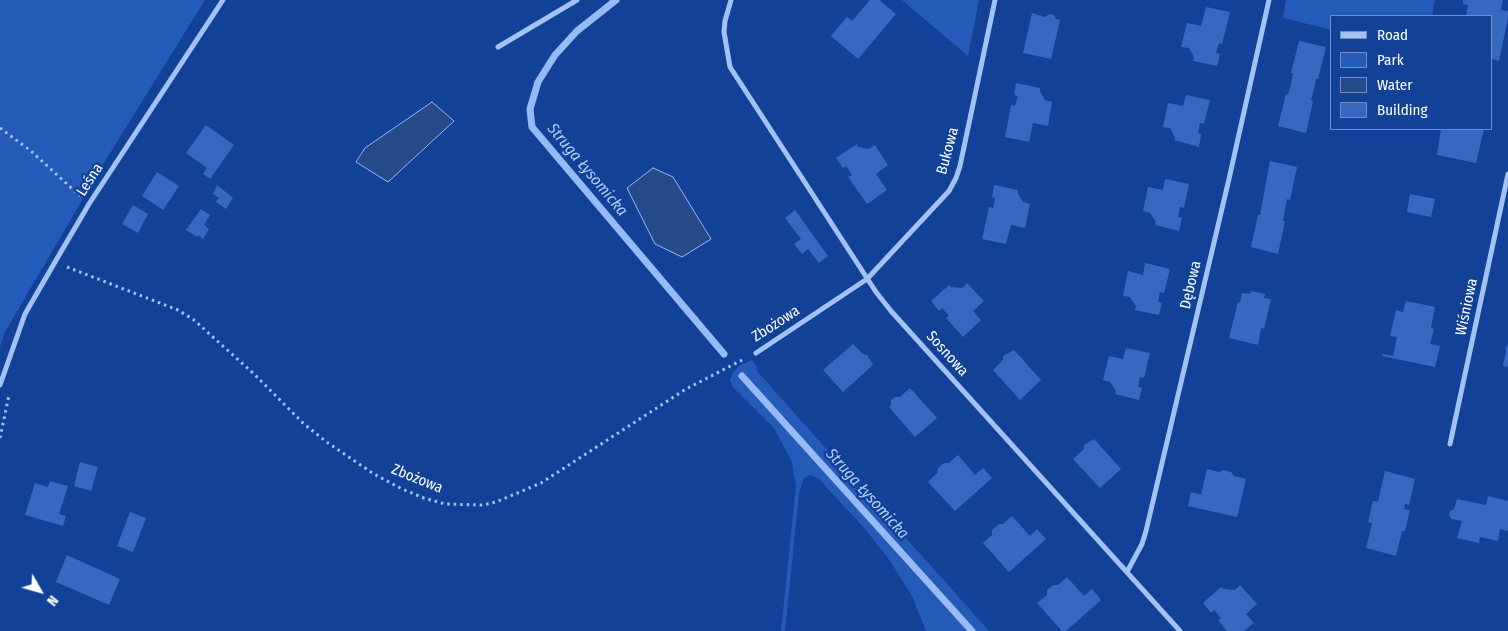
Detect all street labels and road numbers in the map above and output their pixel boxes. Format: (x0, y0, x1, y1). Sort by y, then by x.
street label: Bukowa (933, 126, 963, 176)
street label: Leśna (73, 160, 107, 200)
street label: Dębowa (1177, 259, 1205, 311)
street label: Wiśniowa (1452, 277, 1482, 337)
street label: Zbożowa (749, 302, 803, 346)
street label: Sosnowa (922, 328, 972, 380)
street label: Zbożowa (389, 461, 445, 497)

